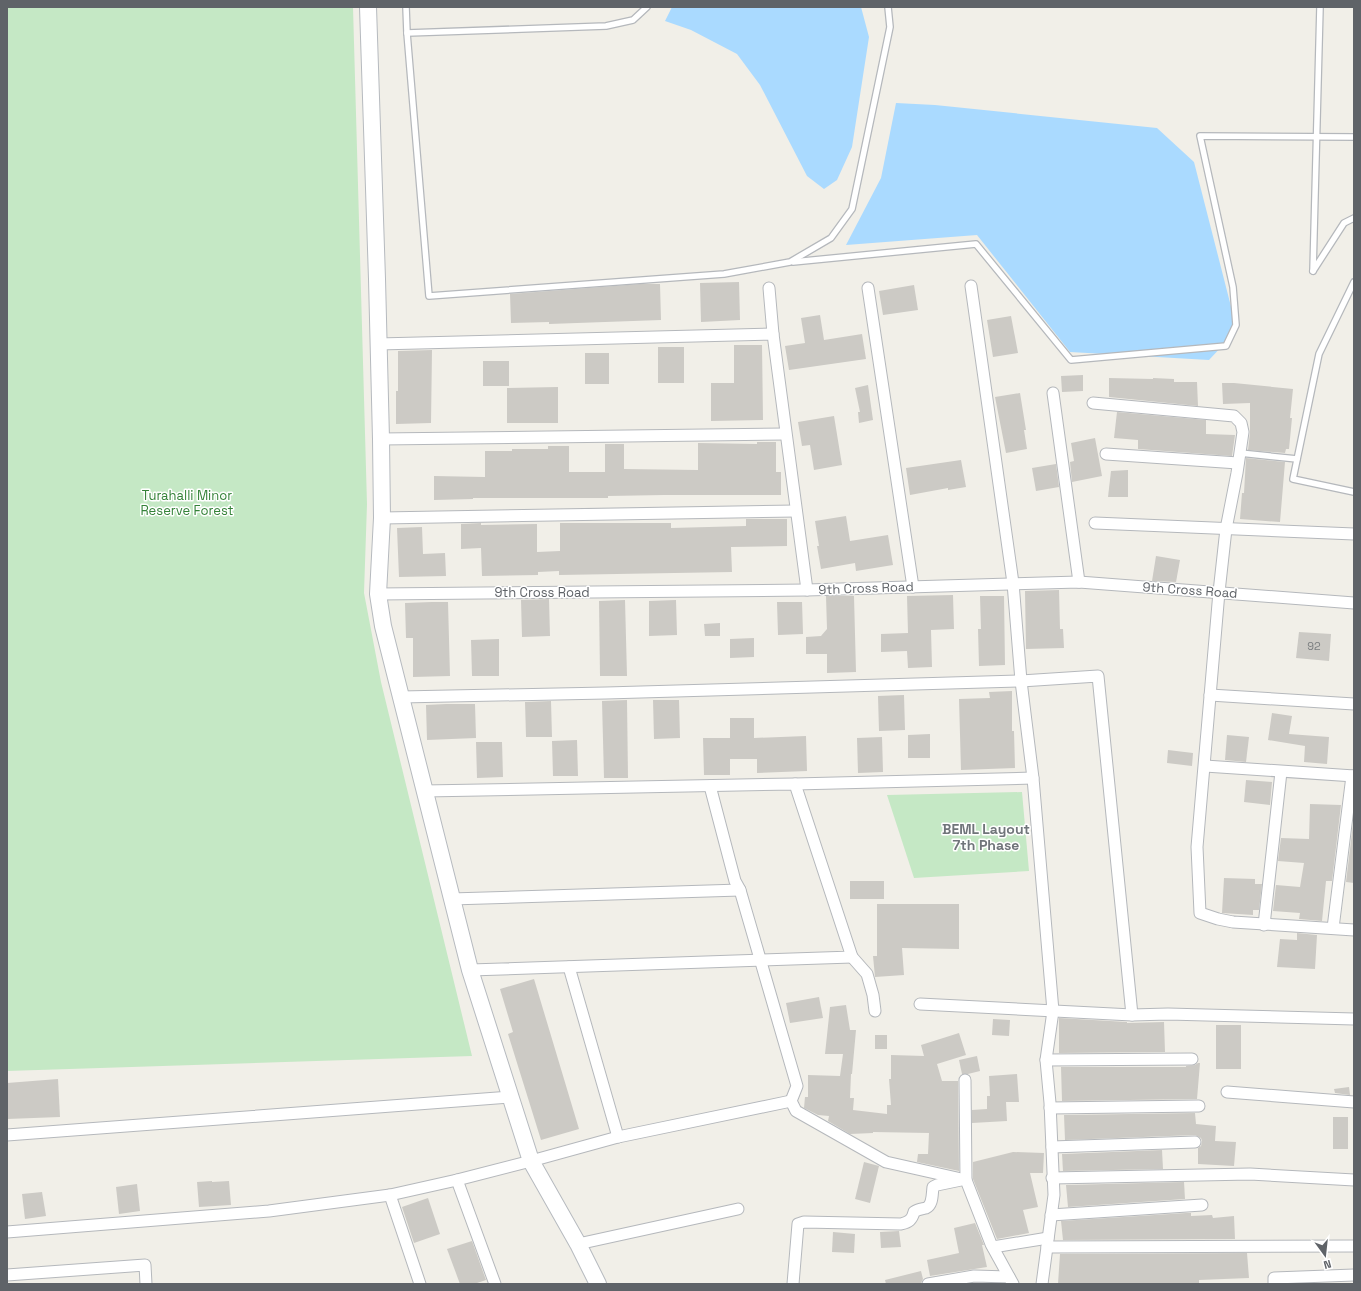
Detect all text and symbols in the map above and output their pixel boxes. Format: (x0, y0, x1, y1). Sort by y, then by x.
park label: Turahalli Minor Reserve Forest (140, 487, 234, 519)
street label: 9th Cross Road (818, 578, 914, 598)
street label: 9th Cross Road (1142, 578, 1238, 602)
street label: 9th Cross Road (494, 584, 590, 601)
house number: 92 (1307, 639, 1321, 653)
district label: BEML Layout 7th Phase (942, 820, 1030, 854)
north arrow (1305, 1235, 1345, 1275)
text: N (1322, 1257, 1333, 1272)

